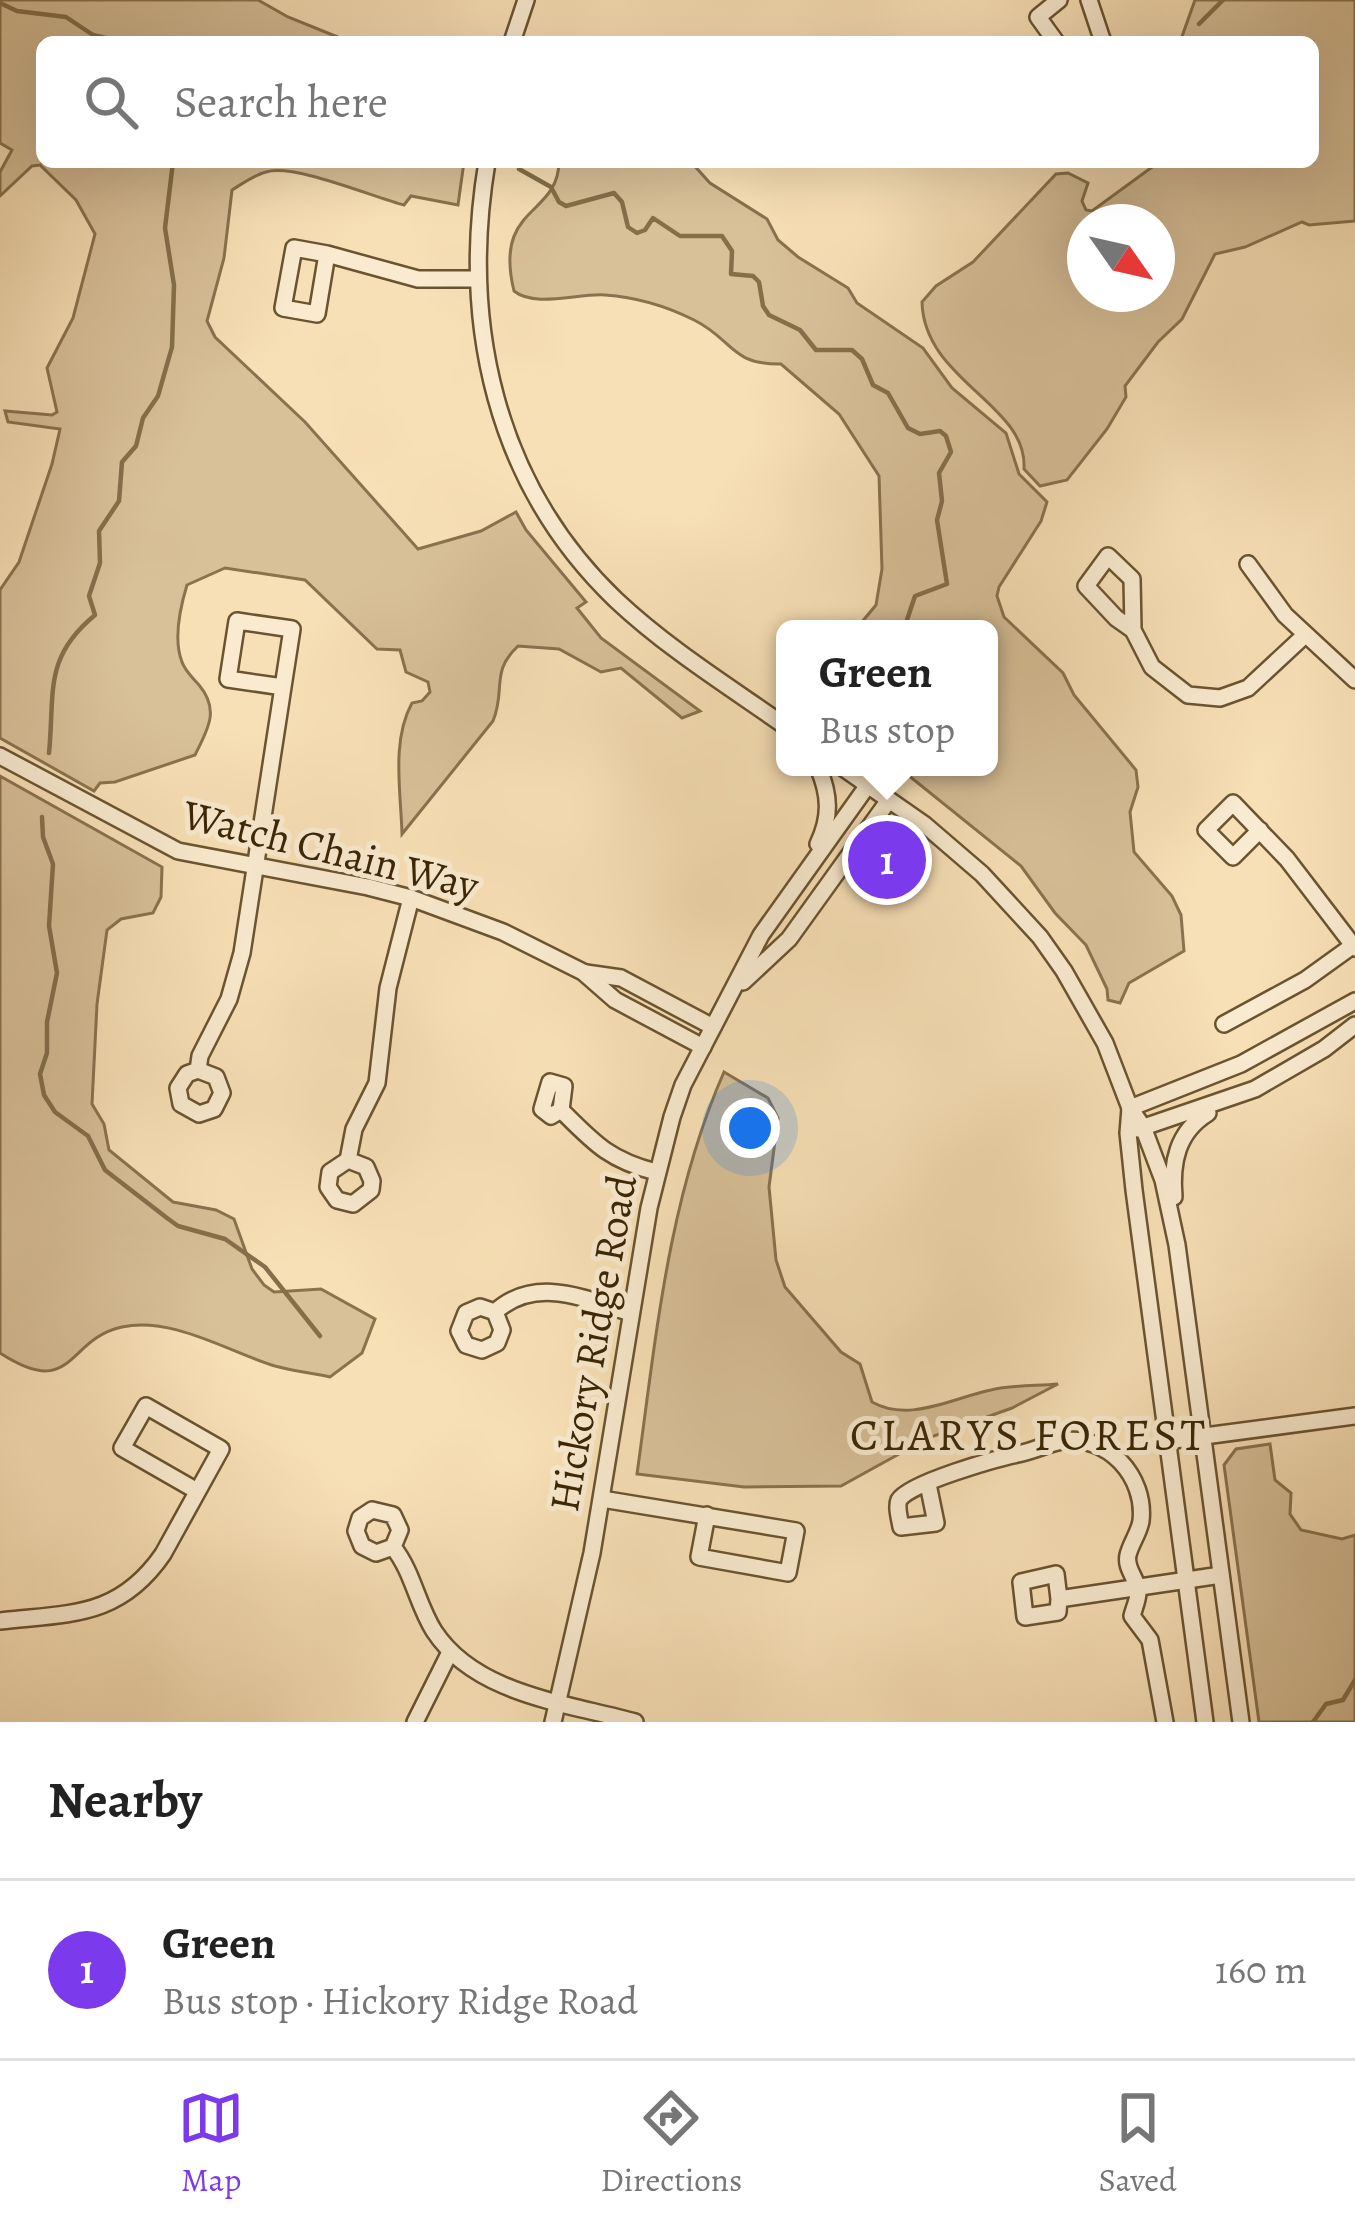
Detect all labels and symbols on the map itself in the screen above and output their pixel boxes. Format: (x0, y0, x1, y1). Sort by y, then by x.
north arrow (1067, 204, 1175, 312)
street label: Watch Chain Way (176, 785, 486, 914)
pin: 1 (848, 815, 926, 905)
your location (720, 1098, 780, 1158)
street label: Hickory Ridge Road (535, 1170, 650, 1516)
district label: CLARYS FOREST (850, 1404, 1208, 1466)

